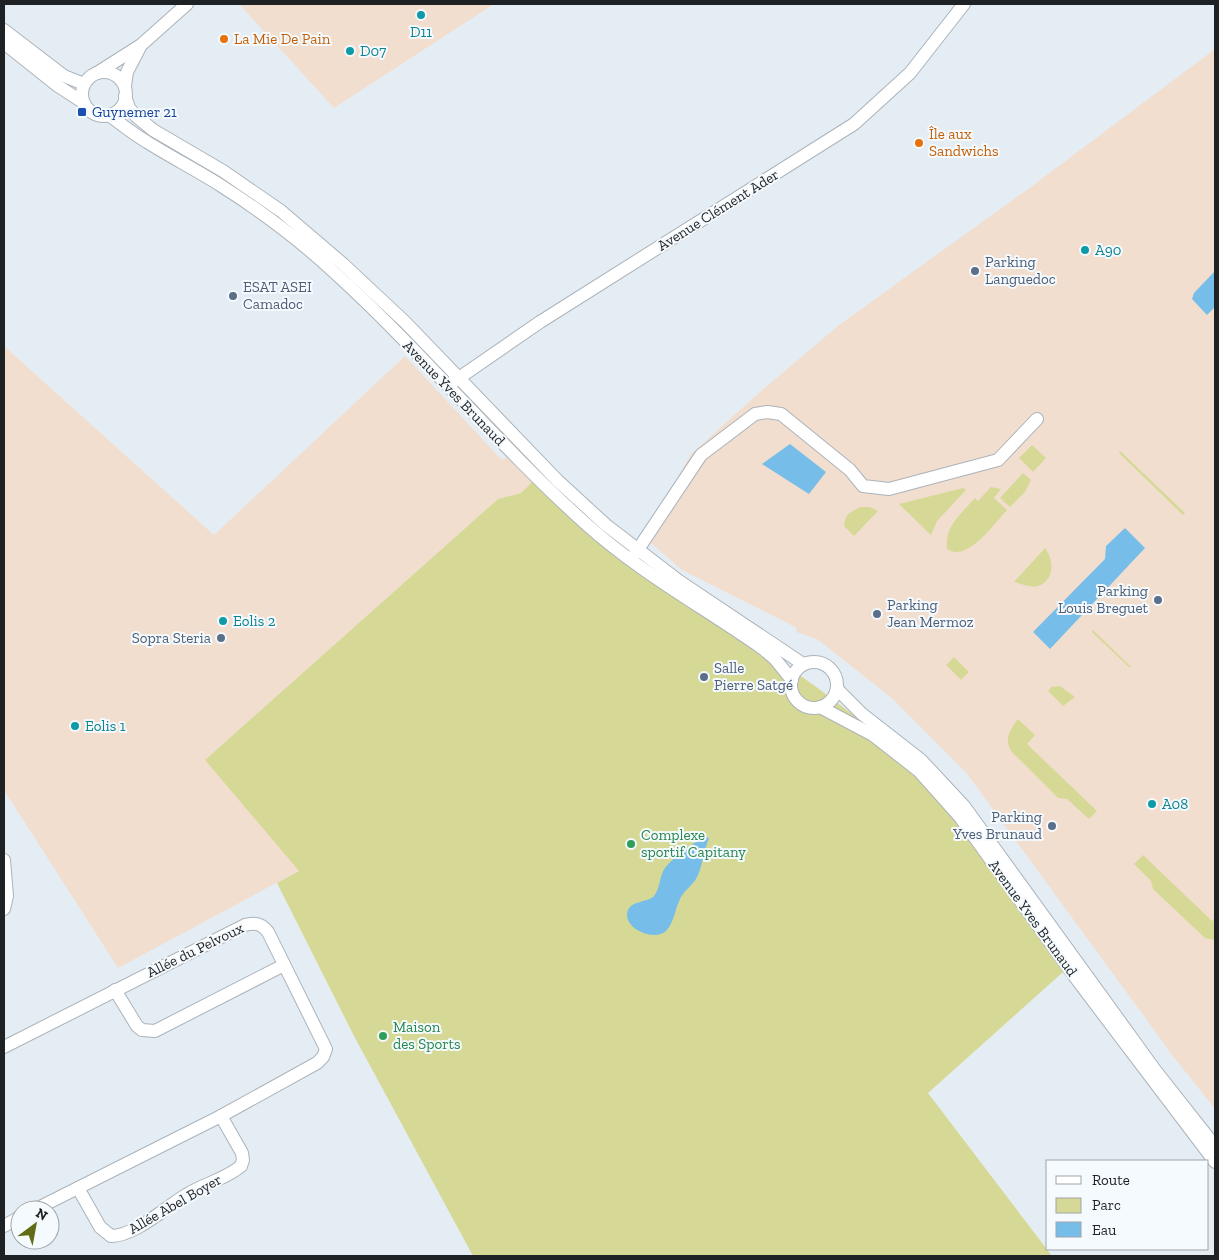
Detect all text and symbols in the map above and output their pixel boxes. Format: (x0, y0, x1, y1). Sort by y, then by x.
marker: D11 (415, 9, 427, 21)
place label: D11 (410, 23, 432, 41)
place label: La Mie De Pain (234, 30, 331, 48)
marker: La Mie De Pain (218, 33, 230, 45)
place label: D07 (360, 42, 386, 60)
marker: D07 (344, 45, 356, 57)
place label: Guynemer 21 (92, 103, 177, 121)
marker: Guynemer 21 (76, 106, 88, 118)
place label: Île aux Sandwichs (929, 125, 999, 160)
marker: Île aux Sandwichs (913, 137, 925, 149)
street label: Avenue Clément Ader (654, 165, 782, 255)
place label: A90 (1095, 241, 1121, 259)
marker: A90 (1079, 244, 1091, 256)
place label: Parking Languedoc (985, 253, 1056, 288)
marker: Parking Languedoc (969, 265, 981, 277)
place label: ESAT ASEI Camadoc (243, 278, 312, 313)
marker: ESAT ASEI Camadoc (227, 290, 239, 302)
street label: Avenue Yves Brunaud (399, 337, 509, 450)
place label: Parking Louis Breguet (1058, 582, 1148, 617)
marker: Parking Louis Breguet (1152, 594, 1164, 606)
place label: Parking Jean Mermoz (887, 596, 974, 631)
marker: Parking Jean Mermoz (871, 608, 883, 620)
place label: Eolis 2 (233, 612, 276, 630)
marker: Eolis 2 (217, 615, 229, 627)
place label: Sopra Steria (132, 629, 211, 647)
marker: Sopra Steria (215, 632, 227, 644)
place label: Salle Pierre Satgé (714, 659, 793, 694)
marker: Salle Pierre Satgé (698, 671, 710, 683)
place label: Eolis 1 (85, 717, 126, 735)
marker: Eolis 1 (69, 720, 81, 732)
place label: A08 (1162, 795, 1188, 813)
marker: A08 (1146, 798, 1158, 810)
place label: Parking Yves Brunaud (952, 808, 1043, 843)
marker: Parking Yves Brunaud (1046, 820, 1058, 832)
place label: Complexe sportif Capitany (641, 826, 746, 861)
marker: Complexe sportif Capitany (625, 838, 637, 850)
street label: Avenue Yves Brunaud (985, 856, 1082, 980)
street label: Allée du Pelvoux (144, 919, 247, 981)
place label: Maison des Sports (393, 1018, 461, 1053)
marker: Maison des Sports (377, 1030, 389, 1042)
legend (1046, 1160, 1209, 1250)
street label: Allée Abel Boyer (125, 1170, 225, 1238)
text: Route (1092, 1171, 1130, 1189)
text: Parc (1092, 1196, 1121, 1214)
north arrow (10, 1200, 60, 1250)
text: N (33, 1204, 51, 1225)
text: Eau (1092, 1221, 1117, 1239)

